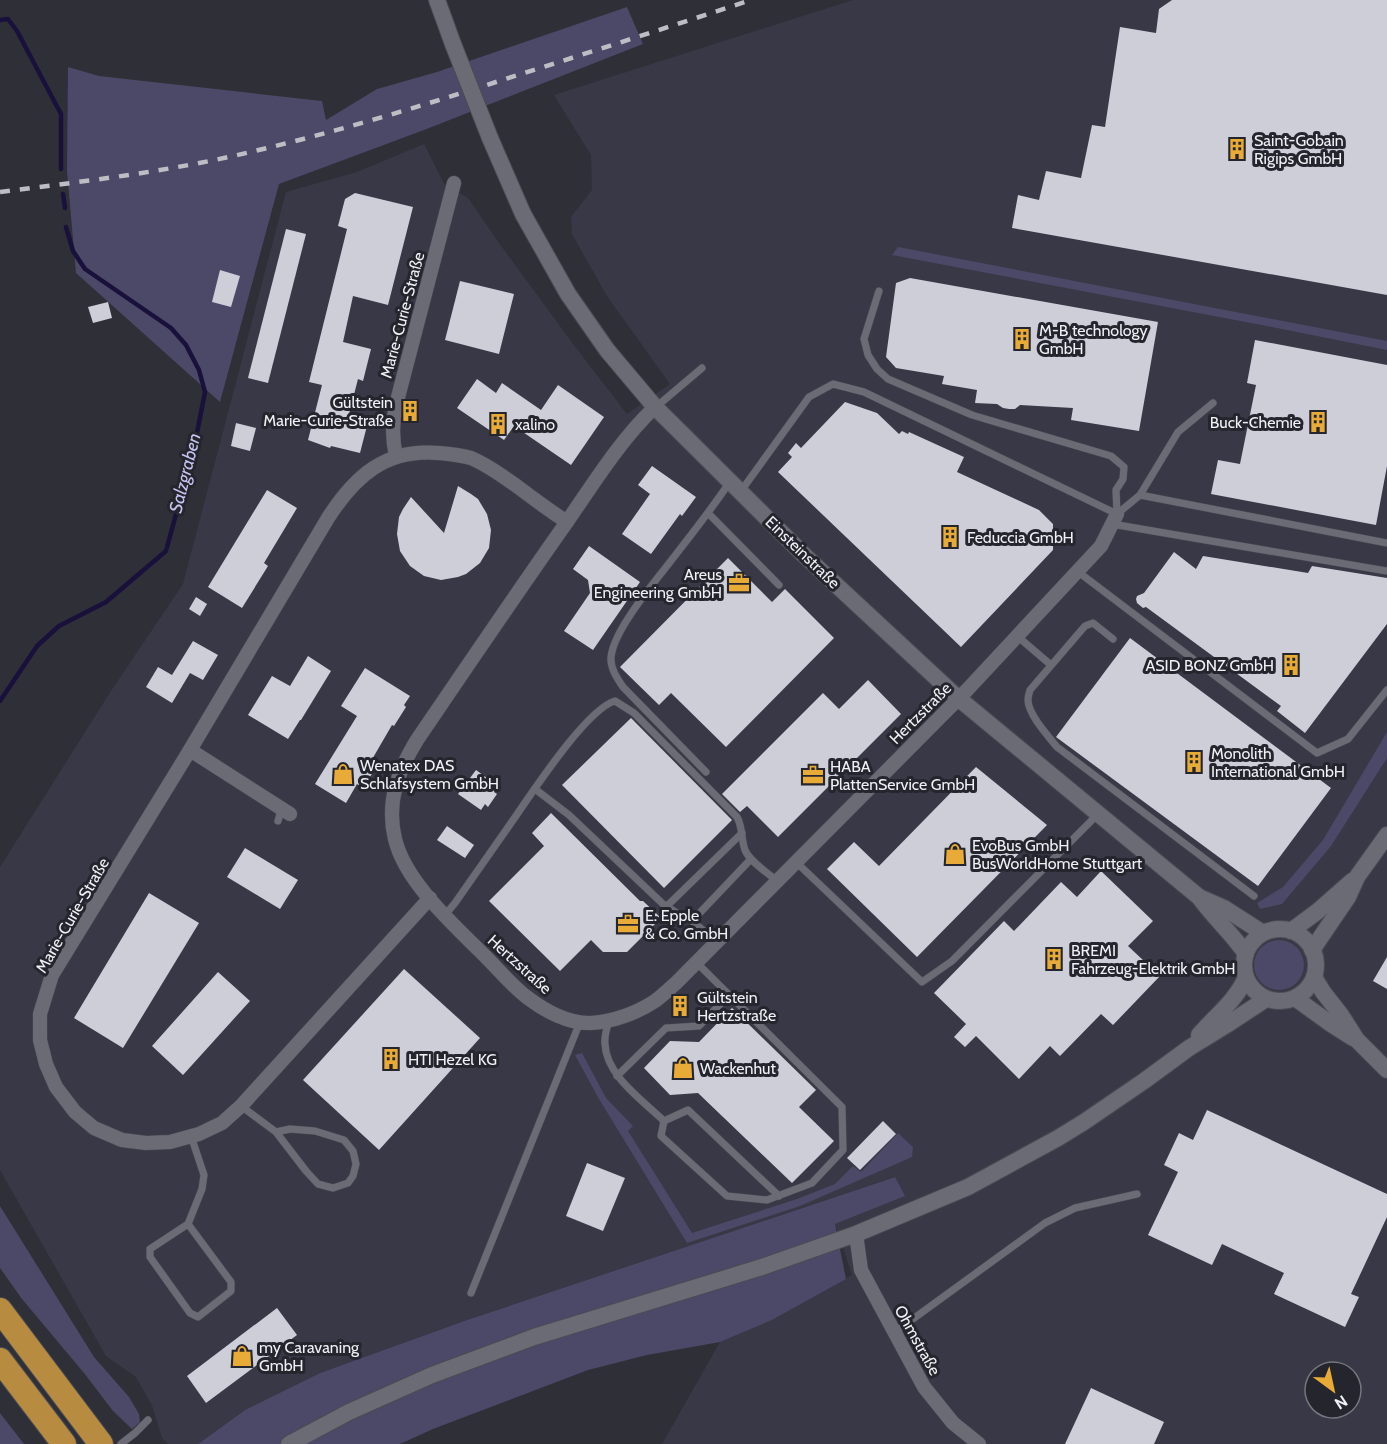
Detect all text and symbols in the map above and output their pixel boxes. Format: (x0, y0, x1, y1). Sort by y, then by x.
place label: Saint-Gobain Rigips GmbH (1254, 131, 1344, 168)
building icon: Saint-Gobain Rigips GmbH (1225, 137, 1249, 161)
street label: Marie-Curie-Straße (377, 250, 428, 380)
place label: M-B technology GmbH (1039, 321, 1148, 358)
building icon: M-B technology GmbH (1010, 327, 1034, 351)
place label: Gültstein Marie-Curie-Straße (263, 393, 393, 430)
building icon: Gültstein Marie-Curie-Straße (398, 399, 422, 423)
building icon: Buck-Chemie (1306, 410, 1330, 434)
building icon: xalino (486, 412, 510, 436)
place label: Buck-Chemie (1210, 413, 1301, 432)
place label: xalino (515, 415, 555, 434)
water label: Salzgraben (164, 431, 206, 515)
street label: Einsteinstraße (762, 512, 844, 593)
building icon: Feduccia GmbH (938, 525, 962, 549)
place label: Feduccia GmbH (967, 528, 1074, 547)
place label: Areus Engineering GmbH (594, 565, 722, 602)
office icon: Areus Engineering GmbH (727, 571, 751, 595)
building icon: ASID BONZ GmbH (1279, 653, 1303, 677)
place label: ASID BONZ GmbH (1145, 656, 1274, 675)
street label: Hertzstraße (886, 679, 955, 748)
place label: Monolith International GmbH (1211, 744, 1345, 781)
building icon: Monolith International GmbH (1182, 750, 1206, 774)
place label: Wenatex DAS Schlafsystem GmbH (360, 756, 499, 793)
place label: HABA PlattenService GmbH (830, 757, 975, 794)
shop icon: Wenatex DAS Schlafsystem GmbH (331, 762, 355, 786)
office icon: HABA PlattenService GmbH (801, 763, 825, 787)
place label: EvoBus GmbH BusWorldHome Stuttgart (972, 836, 1143, 873)
shop icon: EvoBus GmbH BusWorldHome Stuttgart (943, 842, 967, 866)
street label: Marie-Curie-Straße (32, 854, 113, 976)
place label: E. Epple & Co. GmbH (645, 906, 728, 943)
office icon: E. Epple & Co. GmbH (616, 912, 640, 936)
street label: Hertzstraße (484, 931, 555, 998)
place label: BREMI Fahrzeug-Elektrik GmbH (1071, 941, 1236, 978)
building icon: BREMI Fahrzeug-Elektrik GmbH (1042, 947, 1066, 971)
place label: Gültstein Hertzstraße (697, 988, 776, 1025)
building icon: Gültstein Hertzstraße (668, 994, 692, 1018)
building icon: HTI Hezel KG (379, 1047, 403, 1071)
place label: HTI Hezel KG (408, 1050, 497, 1069)
shop icon: Wackenhut (671, 1056, 695, 1080)
place label: Wackenhut (700, 1059, 776, 1078)
street label: Ohmstraße (891, 1302, 945, 1378)
place label: my Caravaning GmbH (259, 1338, 360, 1375)
shop icon: my Caravaning GmbH (230, 1344, 254, 1368)
north arrow (1303, 1360, 1363, 1420)
text: N (1331, 1391, 1351, 1413)

